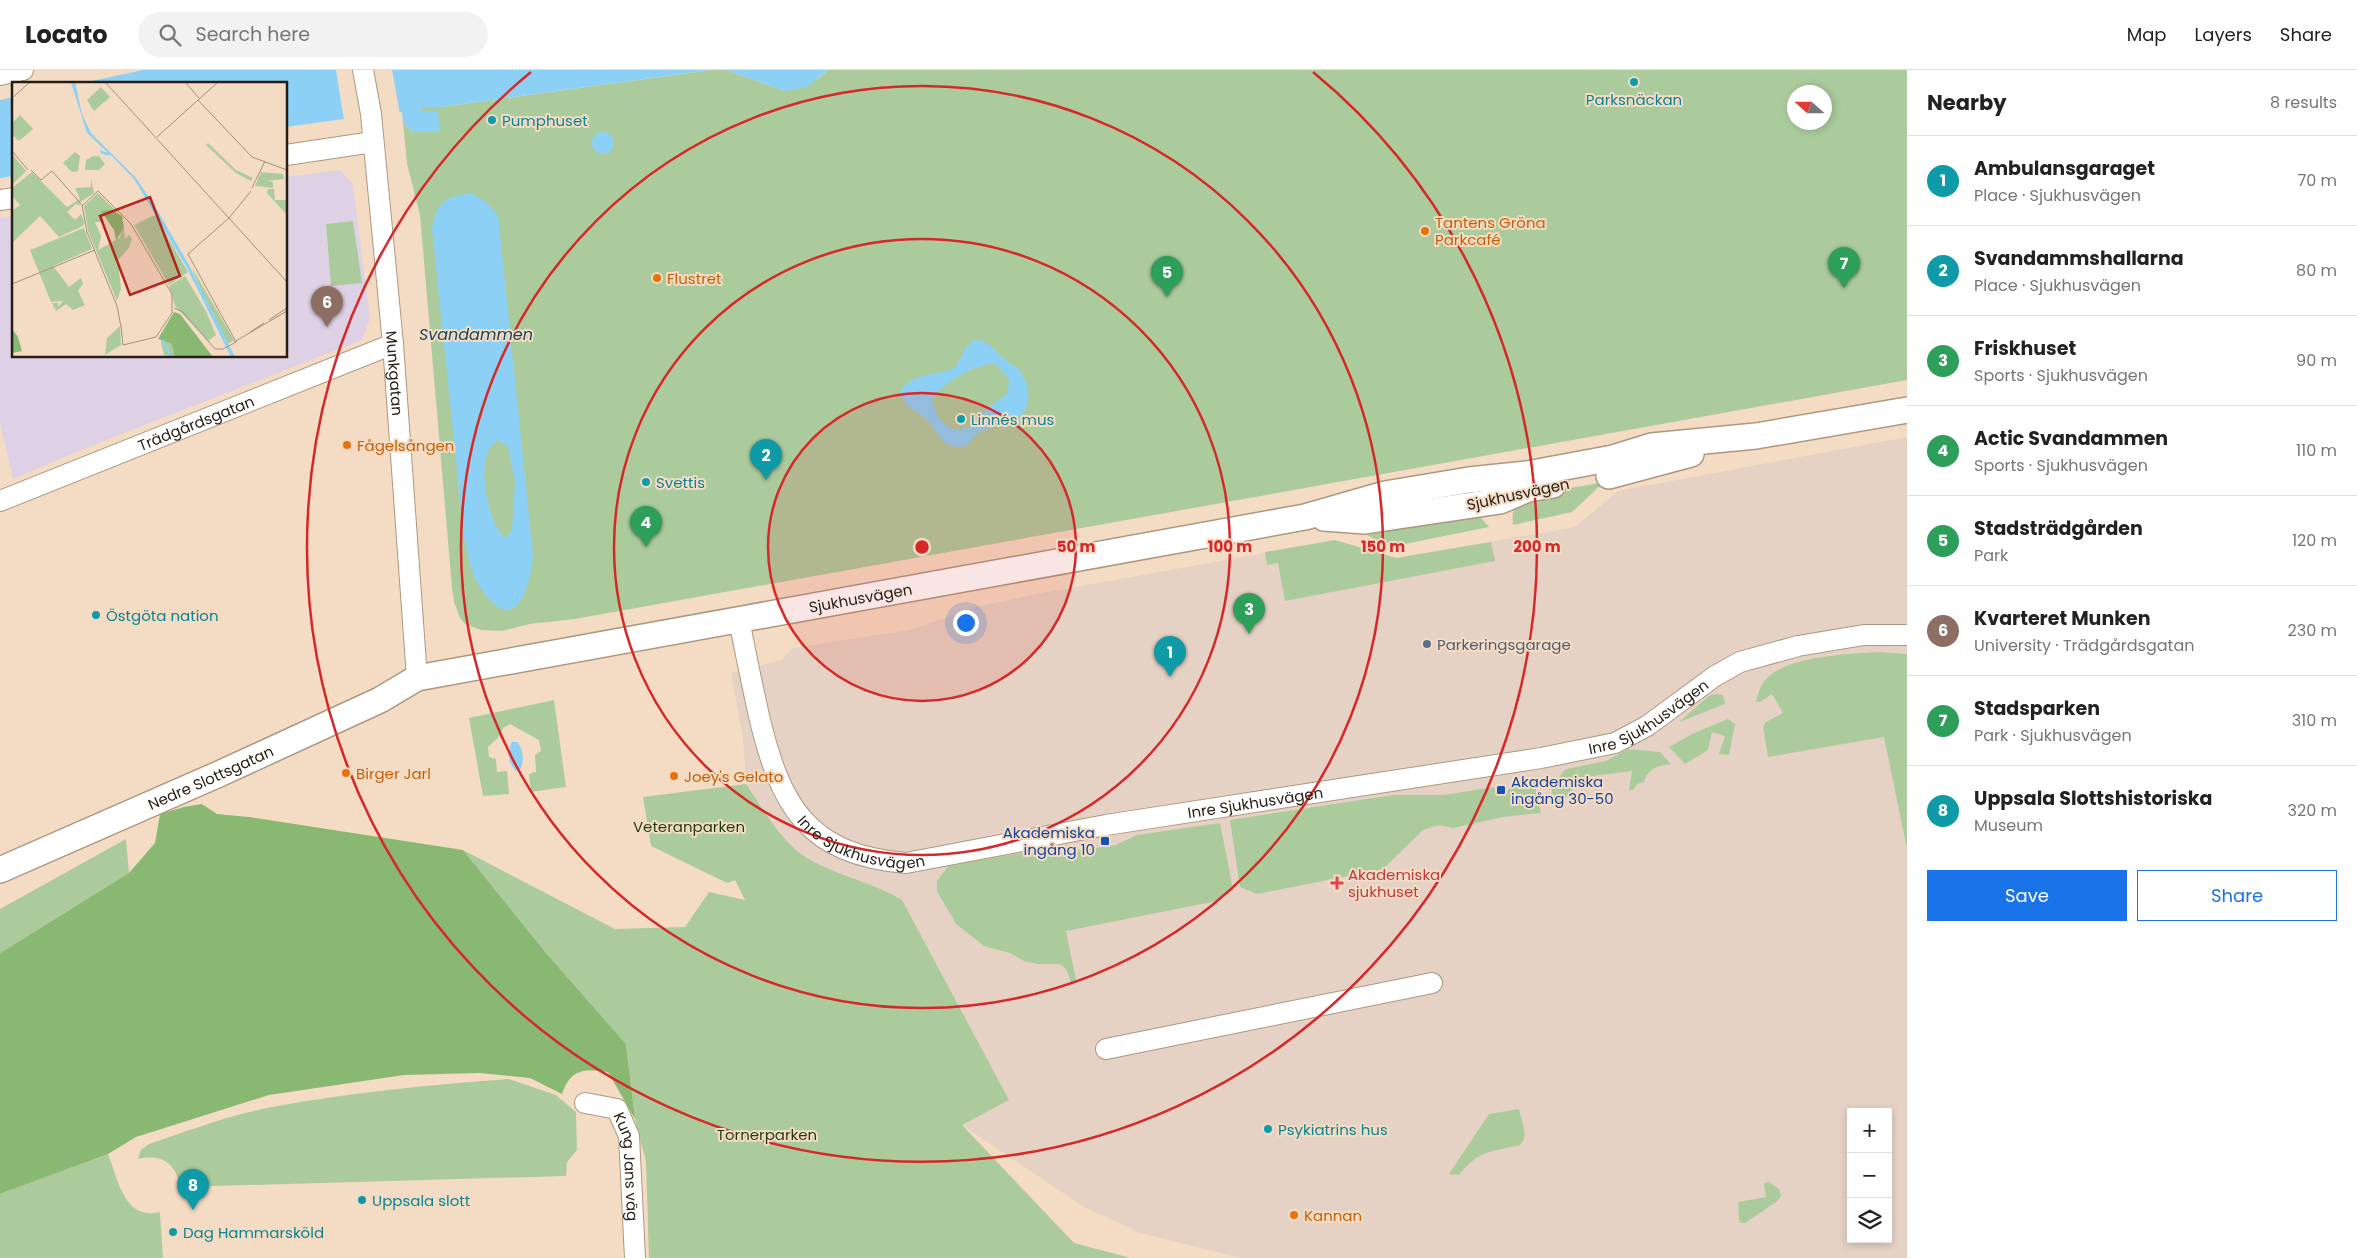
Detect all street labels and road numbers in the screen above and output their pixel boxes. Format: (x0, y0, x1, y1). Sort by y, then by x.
street label: Munkgatan (381, 330, 409, 416)
street label: Trädgårdsgatan (135, 390, 257, 455)
street label: Sjukhusvägen (1465, 473, 1571, 515)
street label: Sjukhusvägen (807, 578, 914, 617)
street label: Inre Sjukhusvägen (1586, 674, 1712, 759)
street label: Nedre Slottsgatan (144, 740, 277, 814)
street label: Inre Sjukhusvägen (1186, 781, 1324, 823)
street label: Inre Sjukhusvägen (793, 810, 927, 873)
street label: Kung Jans väg (609, 1109, 644, 1222)

